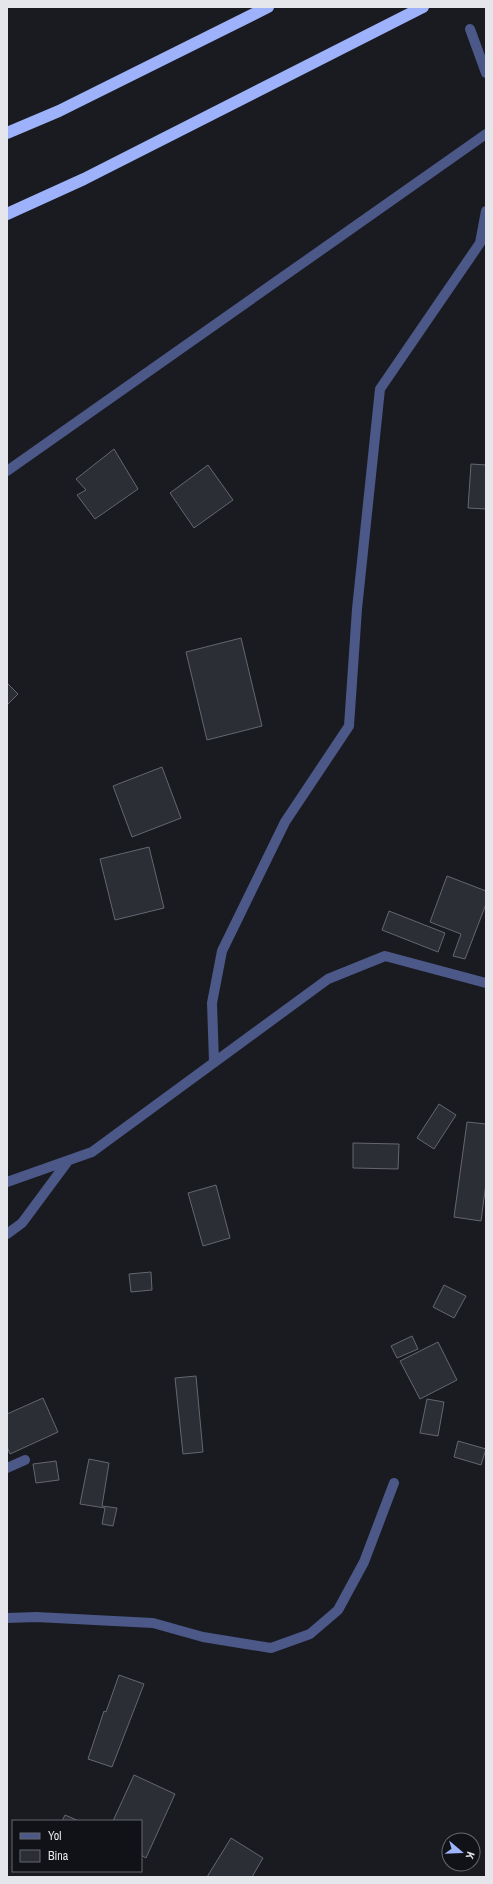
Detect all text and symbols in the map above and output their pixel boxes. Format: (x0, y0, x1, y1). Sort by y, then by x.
legend (12, 1820, 142, 1872)
text: Yol (48, 1828, 61, 1844)
north arrow (441, 1832, 481, 1872)
text: Bina (48, 1848, 69, 1864)
text: K (463, 1850, 478, 1861)

